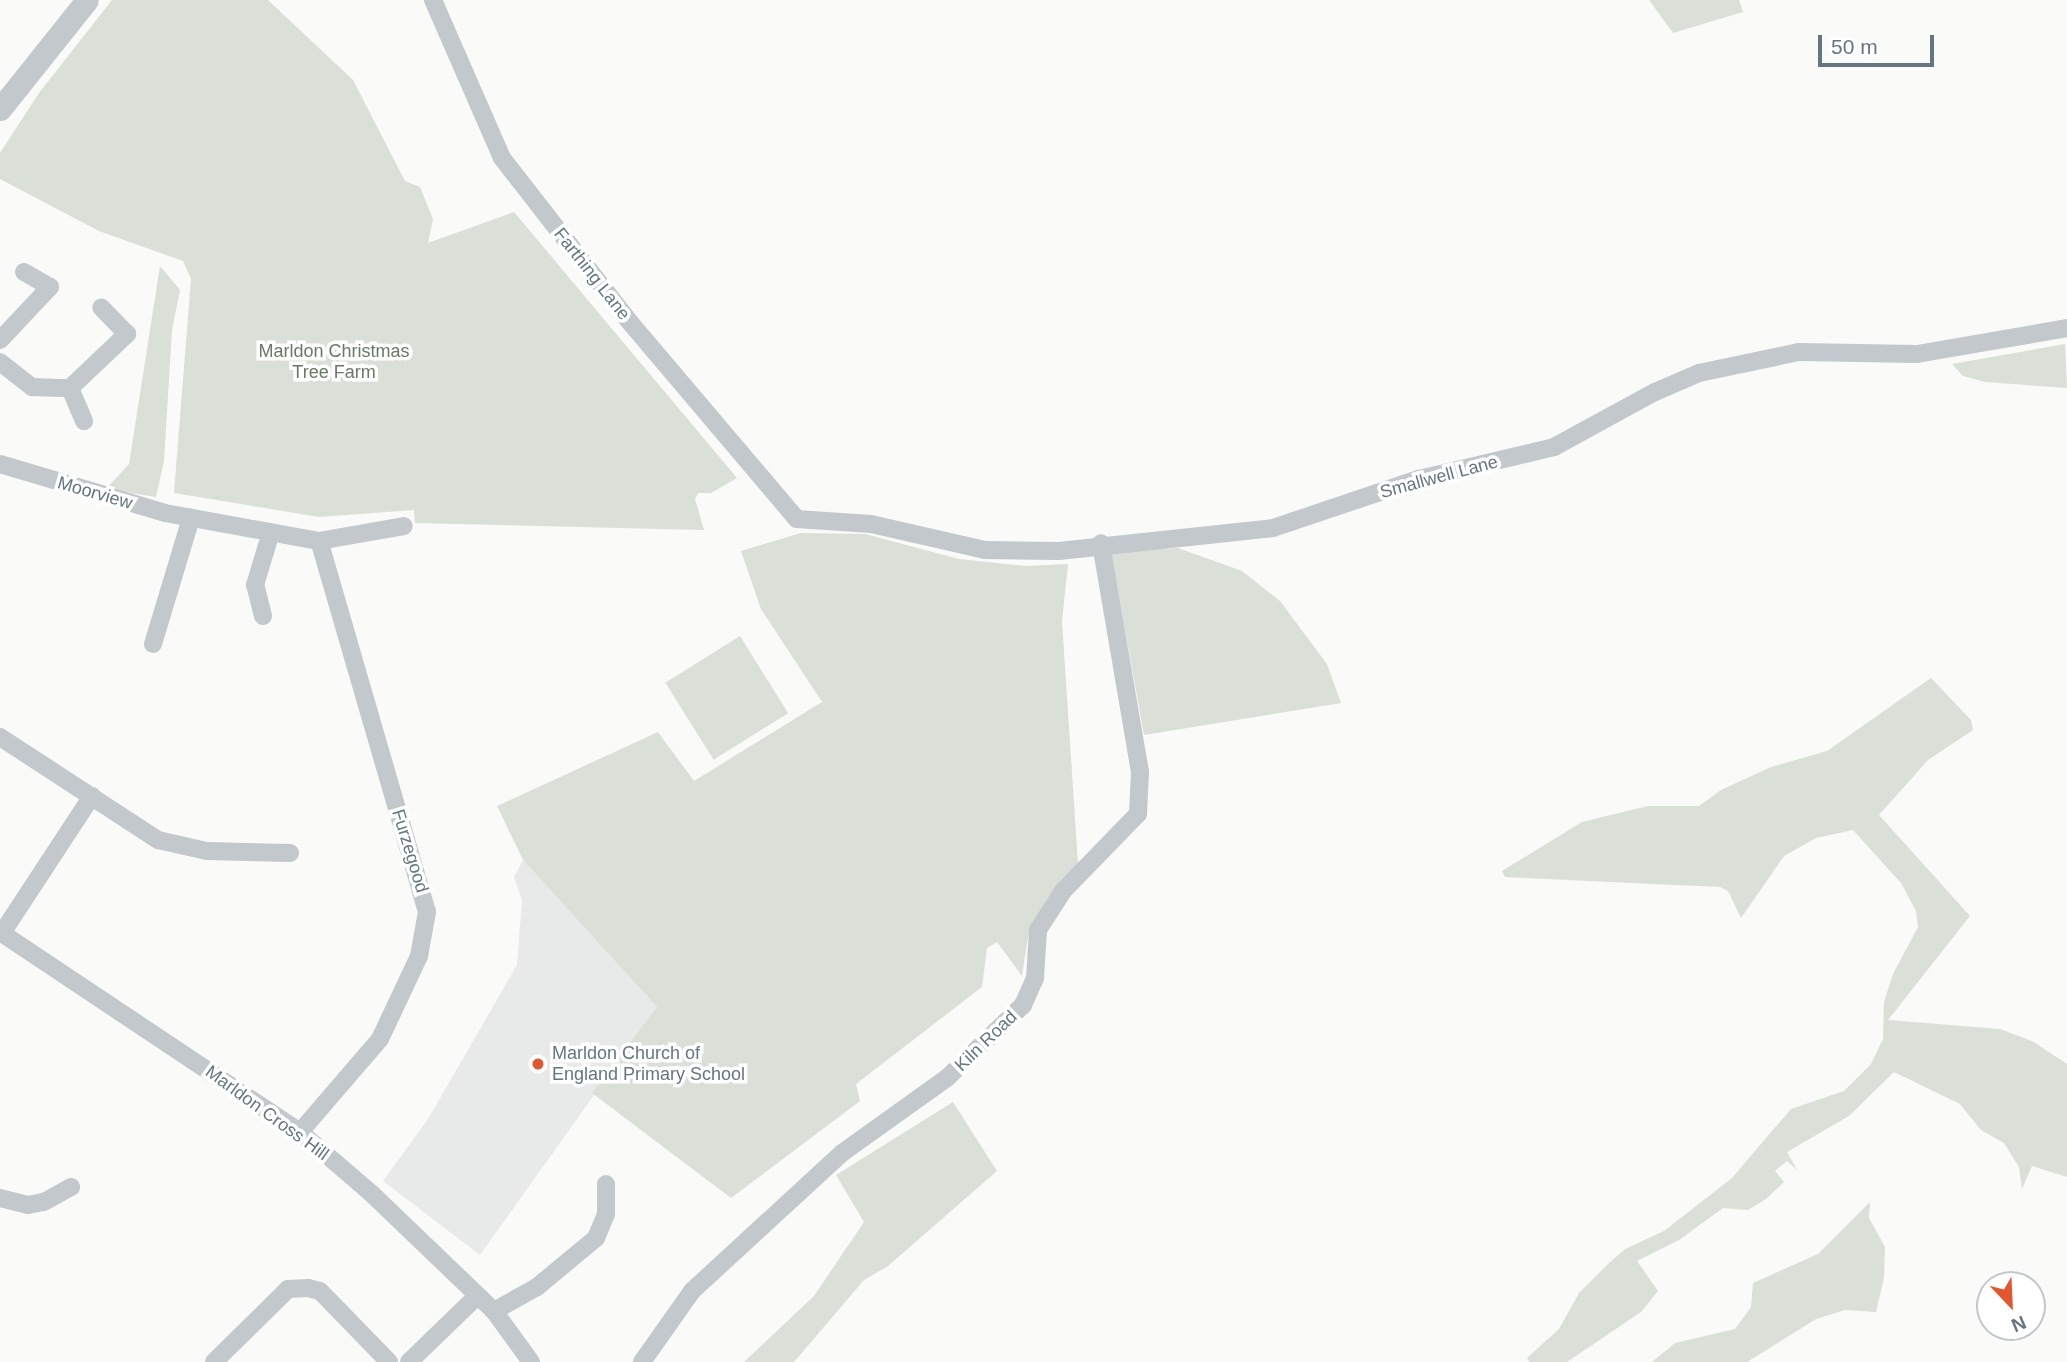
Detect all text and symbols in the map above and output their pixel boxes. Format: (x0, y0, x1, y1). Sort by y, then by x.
scale bar (1822, 21, 1938, 65)
text: 50 m (1831, 35, 1878, 58)
street label: Farthing Lane (549, 224, 635, 324)
park label: Marldon Christmas Tree Farm (258, 341, 410, 384)
street label: Smallwell Lane (1378, 451, 1500, 503)
street label: Moorview (55, 472, 135, 514)
street label: Furzegood (387, 807, 433, 895)
street label: Kiln Road (950, 1006, 1022, 1076)
place label: Marldon Church of England Primary School (552, 1043, 745, 1086)
marker: Marldon Church of England Primary School (530, 1056, 546, 1072)
street label: Marldon Cross Hill (201, 1061, 333, 1165)
north arrow (1976, 1271, 2046, 1341)
text: N (2008, 1312, 2029, 1336)

